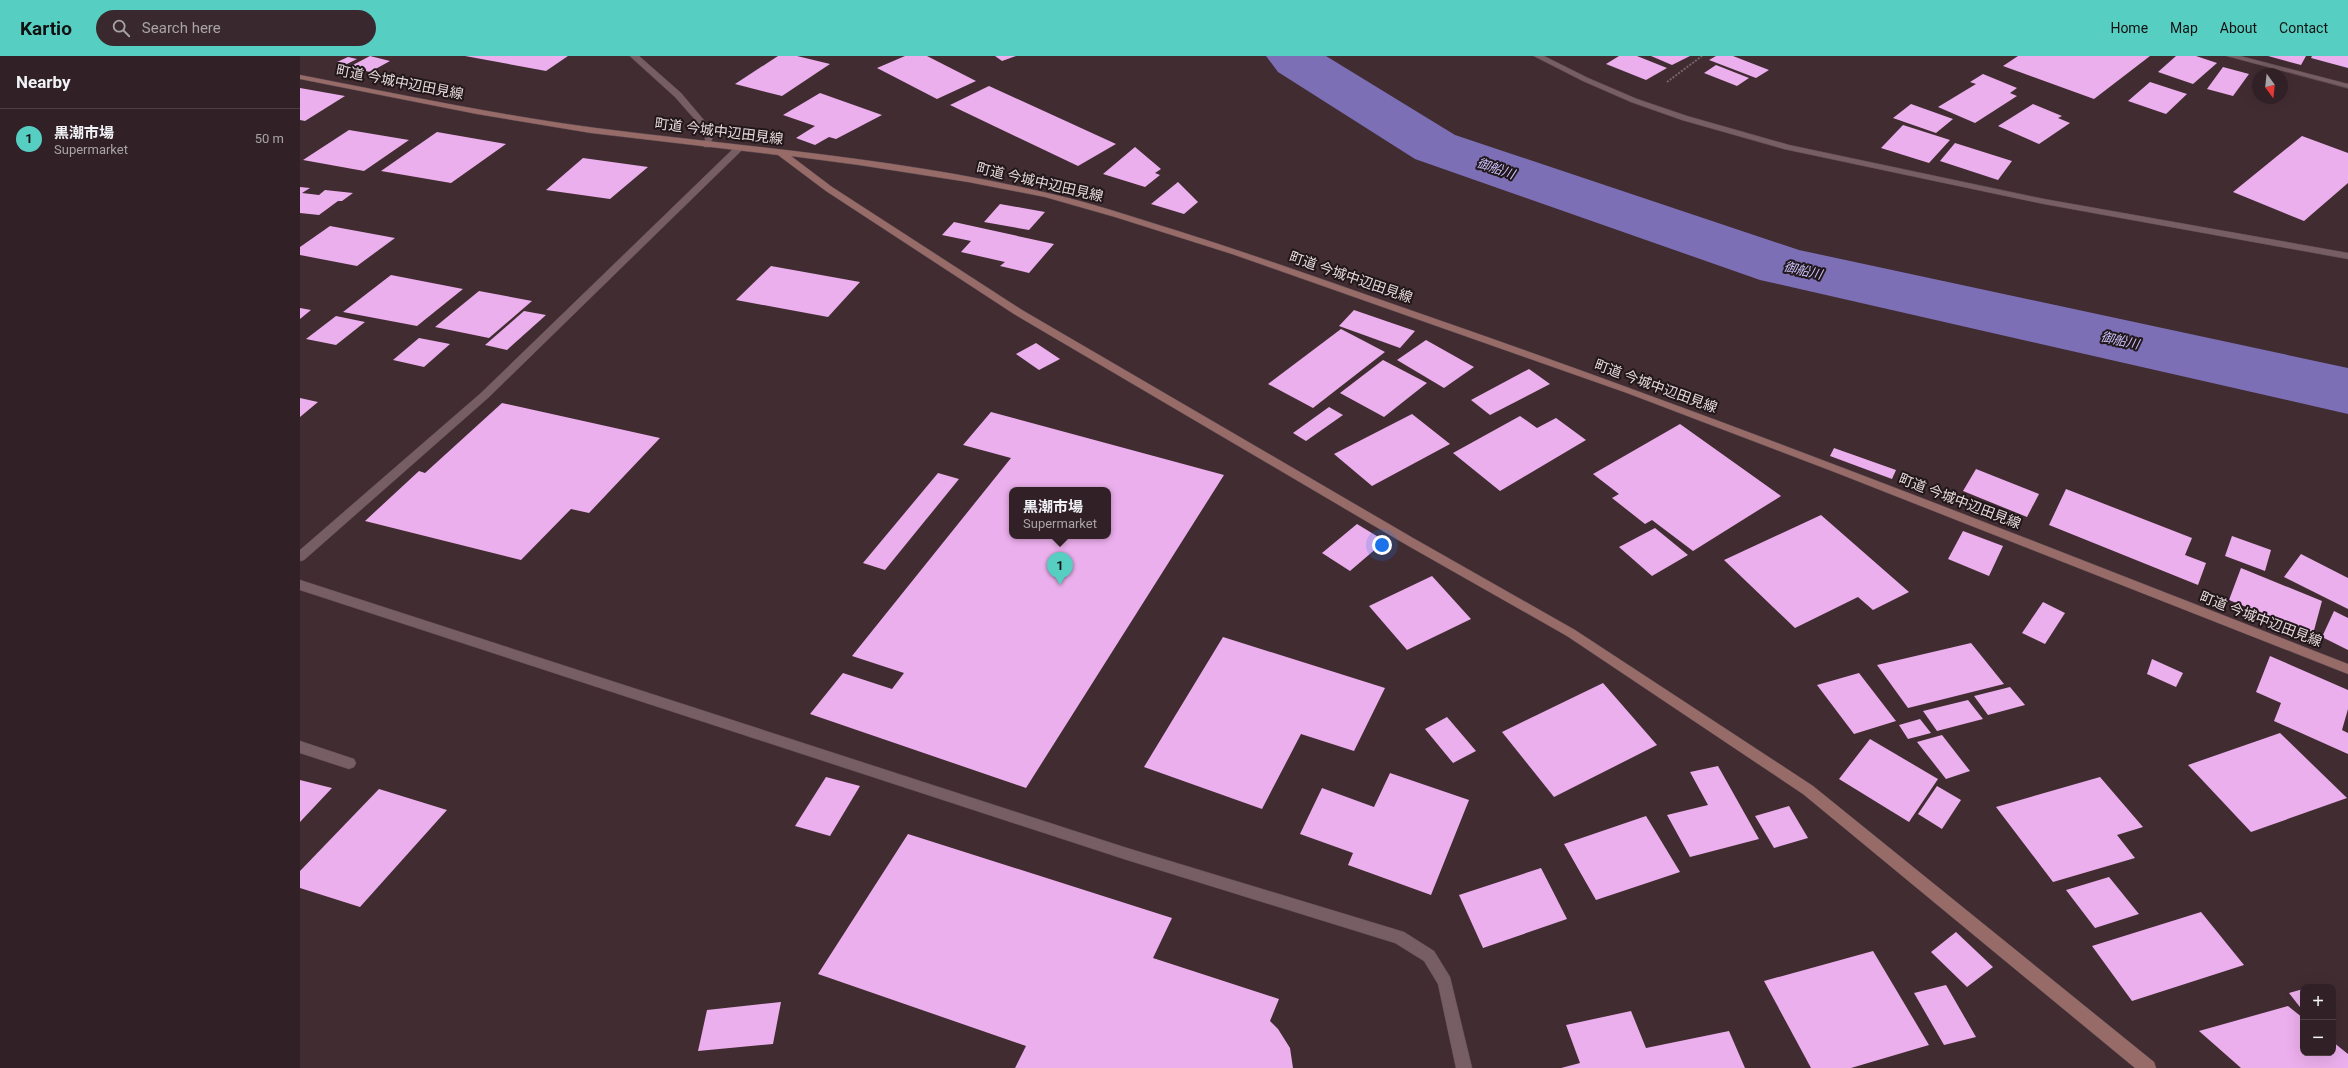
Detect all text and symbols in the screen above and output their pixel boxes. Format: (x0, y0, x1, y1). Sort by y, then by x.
search box (96, 10, 376, 46)
text: Kartio (20, 17, 72, 40)
icon: search (110, 17, 132, 39)
text: Search here (142, 19, 221, 37)
text: Home (2110, 20, 2148, 36)
text: Map (2170, 20, 2198, 36)
text: About (2220, 20, 2257, 36)
text: Contact (2279, 20, 2328, 36)
street label: 町道 今城中辺田見線 (335, 62, 465, 102)
north arrow (2252, 68, 2288, 104)
text: Nearby (16, 72, 71, 92)
street label: 町道 今城中辺田見線 (654, 115, 784, 147)
text: 黒潮市場 (54, 124, 114, 142)
text: 1 (25, 131, 33, 146)
text: 50 m (255, 131, 284, 146)
text: Supermarket (54, 142, 128, 157)
water label: 御船川 (1475, 155, 1519, 183)
street label: 町道 今城中辺田見線 (975, 160, 1105, 204)
street label: 町道 今城中辺田見線 (1287, 248, 1415, 306)
water label: 御船川 (1782, 259, 1826, 283)
water label: 御船川 (2099, 329, 2142, 352)
street label: 町道 今城中辺田見線 (1592, 356, 1720, 416)
street label: 町道 今城中辺田見線 (1897, 470, 2023, 532)
popup (1009, 487, 1111, 539)
text: 黒潮市場 (1023, 498, 1083, 516)
text: Supermarket (1023, 516, 1097, 531)
your location (1372, 535, 1392, 555)
pin: 1 (1047, 552, 1073, 585)
street label: 町道 今城中辺田見線 (2198, 588, 2324, 650)
map controls (2300, 984, 2336, 1056)
button: + (2300, 984, 2336, 1020)
button: − (2300, 1020, 2336, 1056)

